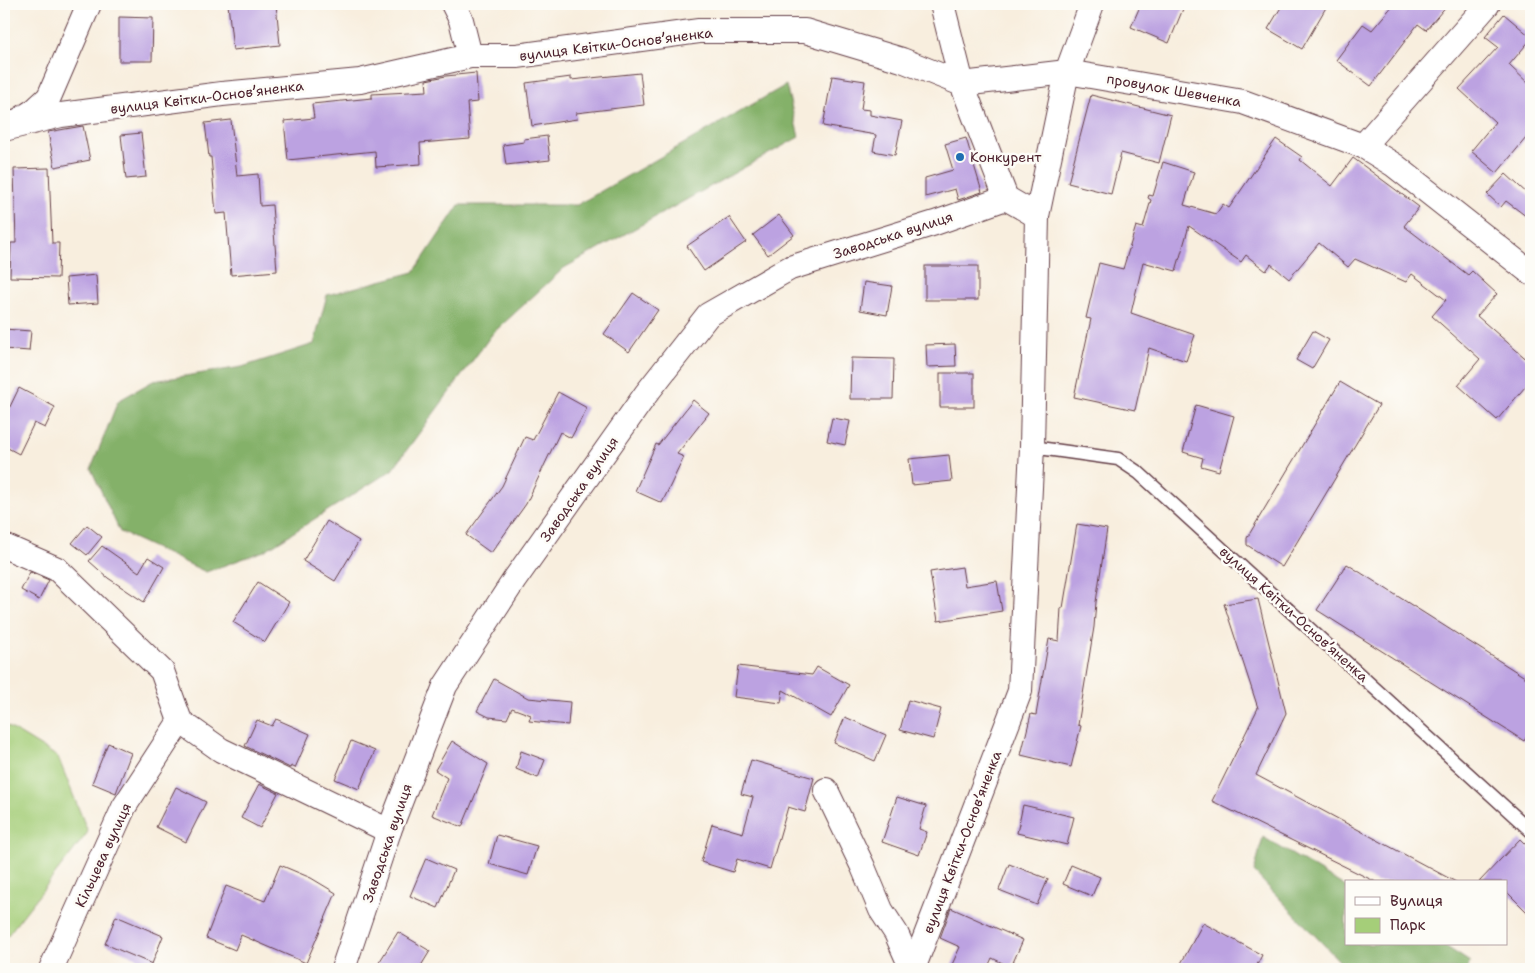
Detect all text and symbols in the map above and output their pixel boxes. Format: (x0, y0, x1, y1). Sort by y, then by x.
street label: вулиця Квітки-Основʼяненка (518, 23, 714, 65)
street label: провулок Шевченка (1105, 69, 1243, 111)
street label: вулиця Квітки-Основʼяненка (109, 76, 305, 118)
place label: Конкурент (970, 148, 1042, 166)
marker: Конкурент (954, 151, 966, 163)
street label: Заводська вулиця (831, 207, 955, 263)
street label: Заводська вулиця (536, 433, 622, 545)
street label: вулиця Квітки-Основʼяненка (1216, 542, 1372, 686)
street label: вулиця Квітки-Основʼяненка (919, 748, 1005, 936)
street label: Заводська вулиця (358, 781, 416, 905)
street label: Кільцева вулиця (71, 800, 135, 910)
legend (1345, 880, 1508, 946)
text: Вулиця (1390, 891, 1443, 911)
text: Парк (1390, 915, 1426, 935)

